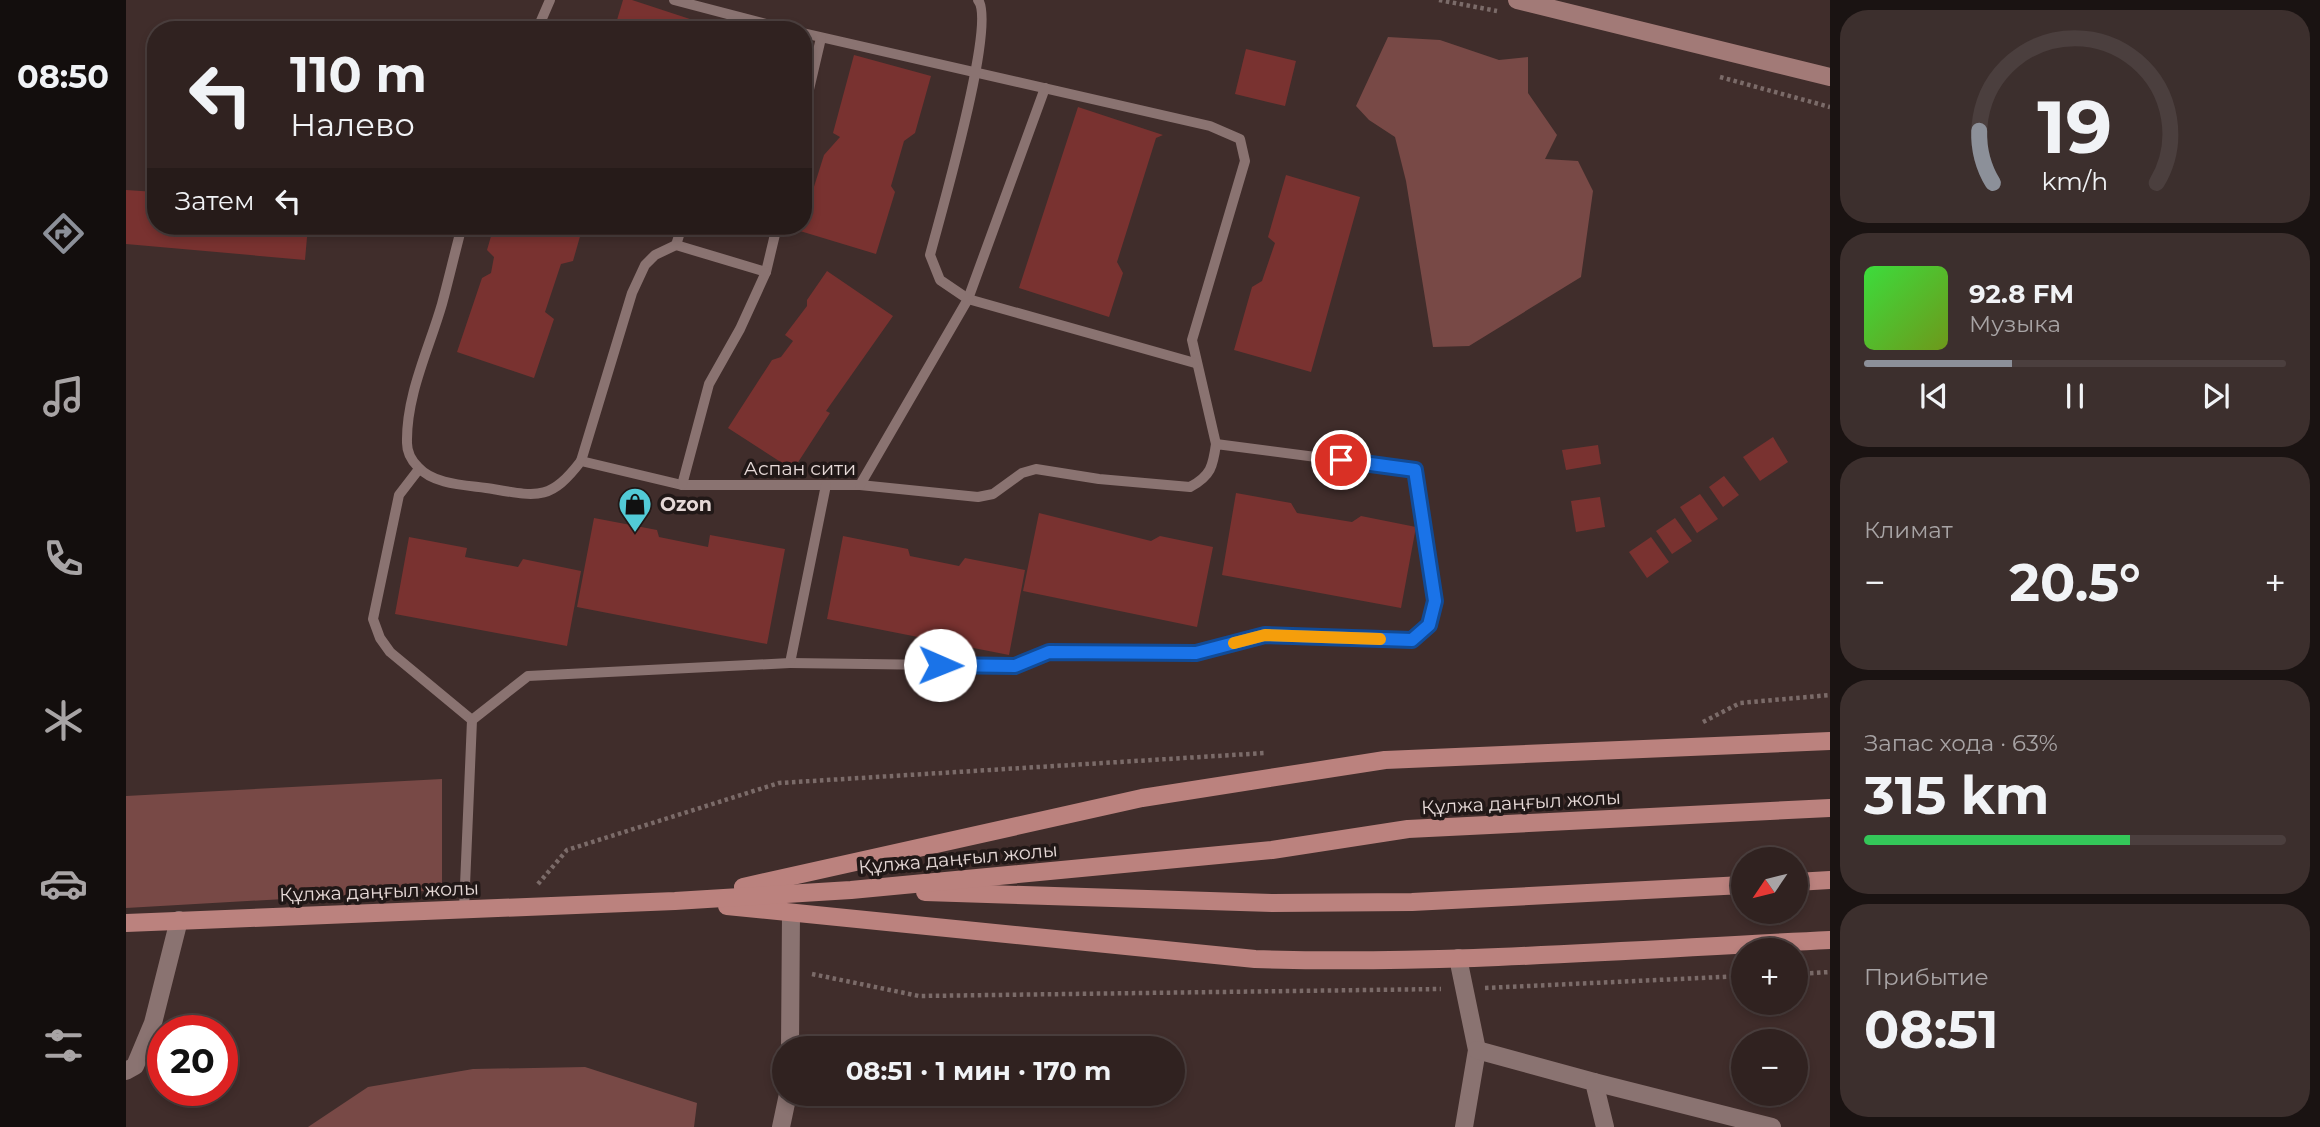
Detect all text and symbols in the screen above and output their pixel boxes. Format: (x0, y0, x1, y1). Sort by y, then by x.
text: 110 m (290, 45, 427, 104)
icon: left (175, 49, 266, 140)
text: 08:50 (17, 57, 109, 96)
text: 19 (2038, 83, 2112, 171)
text: Налево (290, 105, 415, 144)
text: km/h (2042, 166, 2108, 196)
icon: left (269, 182, 307, 220)
text: Затем (175, 185, 255, 217)
icon: directions (39, 209, 88, 258)
text: 92.8 FM (1969, 278, 2074, 310)
text: Музыка (1969, 310, 2061, 338)
icon: music (39, 372, 88, 421)
icon: previous (1915, 377, 1953, 415)
icon: pause (2056, 377, 2094, 415)
icon: next (2197, 377, 2235, 415)
pin (1311, 430, 1371, 490)
icon: arrive (1322, 441, 1360, 479)
street label: Аспан сити (744, 457, 856, 480)
shop icon: Ozon (616, 485, 654, 534)
place label: Ozon (660, 493, 712, 516)
text: Климат (1864, 516, 1953, 544)
icon: phone (39, 534, 88, 583)
text: 20.5° (2009, 551, 2141, 614)
text: − (1864, 559, 1886, 606)
text: + (2264, 559, 2286, 606)
position arrow (903, 628, 977, 702)
icon: climate (39, 696, 88, 745)
text: Запас хода · 63% (1864, 729, 2058, 757)
text: 315 km (1864, 764, 2049, 827)
street label: Құлжа даңғыл жолы (1421, 786, 1621, 819)
street label: Құлжа даңғыл жолы (857, 838, 1059, 879)
north arrow (1731, 847, 1808, 924)
map controls (1731, 847, 1808, 1106)
icon: car (39, 859, 88, 908)
street label: Құлжа даңғыл жолы (279, 877, 479, 906)
button: + (1731, 938, 1808, 1015)
text: Прибытие (1864, 963, 1989, 991)
text: 08:51 (1864, 998, 1999, 1061)
speed limit sign: 20 (147, 1015, 238, 1106)
icon: filters (39, 1021, 88, 1070)
button: − (1731, 1029, 1808, 1106)
text: 08:51 · 1 мин · 170 m (846, 1055, 1111, 1087)

